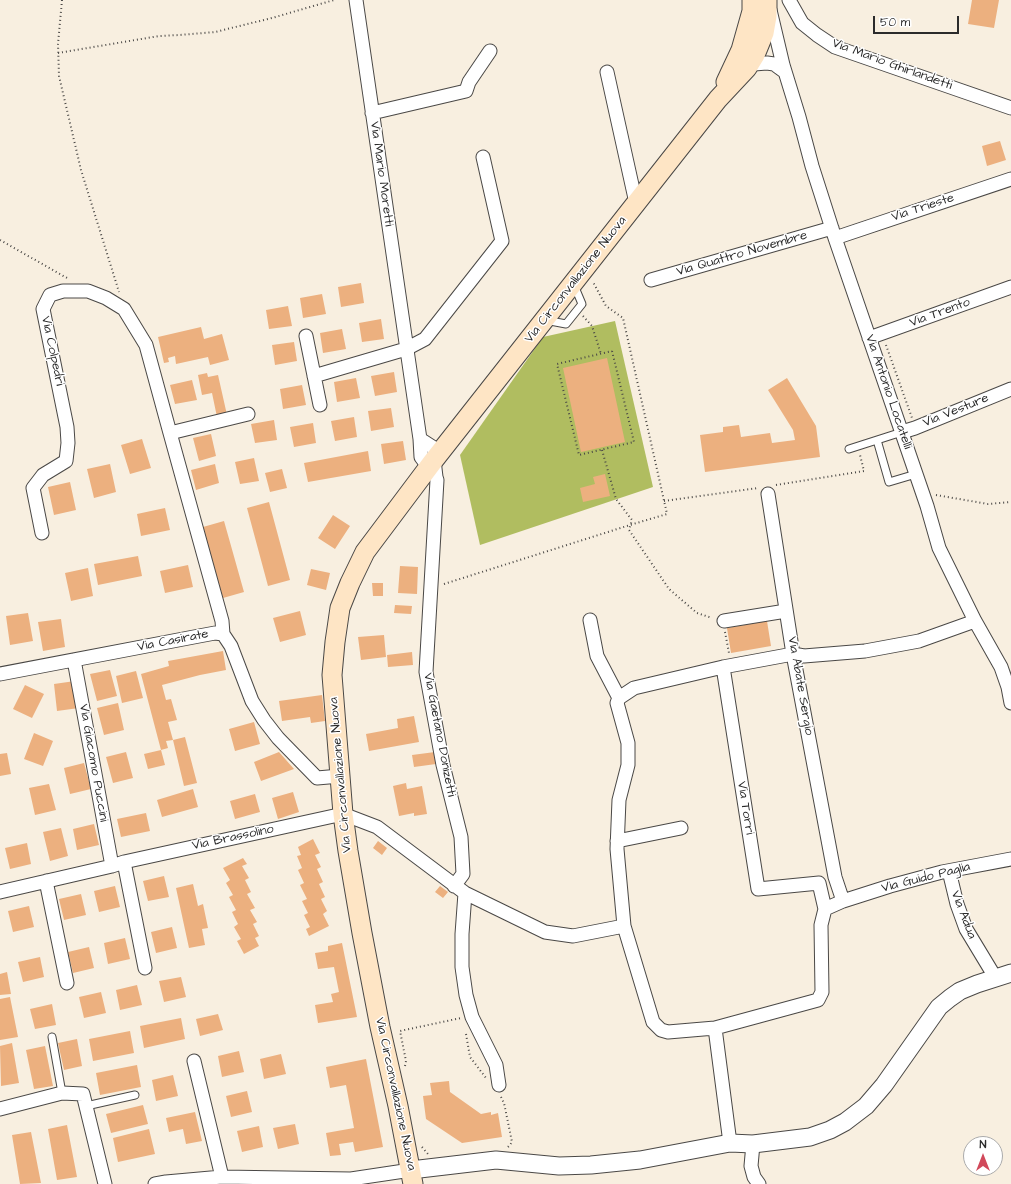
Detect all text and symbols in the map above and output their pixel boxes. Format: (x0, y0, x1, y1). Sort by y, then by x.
scale bar (875, 8, 961, 34)
text: 50 m (880, 14, 910, 31)
street label: Via Mario Ghirlandetti (830, 36, 954, 94)
street label: Via Mario Moretti (366, 121, 396, 227)
street label: Via Trieste (890, 191, 956, 225)
street label: Via Circonvallazione Nuova (522, 214, 630, 346)
street label: Via Quattro Novembre (675, 228, 809, 280)
street label: Via Trento (908, 295, 972, 331)
street label: Via Colpedri (37, 315, 67, 387)
street label: Via Antonio Locatelli (861, 333, 915, 451)
street label: Via Vesture (921, 391, 991, 431)
street label: Via Casirate (136, 626, 210, 656)
street label: Via Abate Sergio (784, 635, 816, 737)
street label: Via Gaetano Donizetti (419, 672, 459, 798)
street label: Via Circonvallazione Nuova (326, 696, 356, 854)
street label: Via Giacomo Puccini (75, 703, 111, 823)
street label: Via Torri (733, 780, 757, 836)
street label: Via Brassolino (191, 822, 275, 854)
street label: Via Guido Paglia (880, 859, 972, 897)
street label: Via Adua (947, 889, 979, 941)
street label: Via Circonvallazione Nuova (371, 1016, 419, 1172)
north arrow (963, 1136, 1003, 1176)
text: N (980, 1137, 986, 1152)

